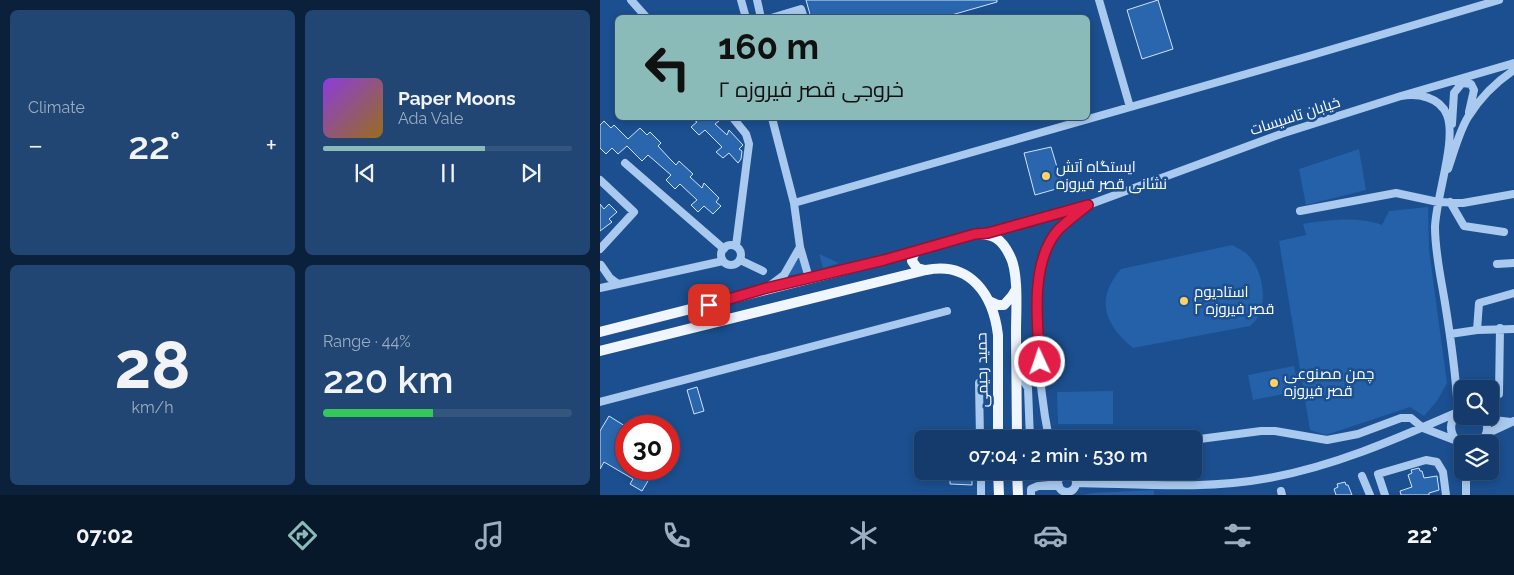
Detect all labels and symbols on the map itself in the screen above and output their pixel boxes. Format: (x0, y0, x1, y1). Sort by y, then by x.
street label: خیابان تاسیسات (1248, 93, 1343, 140)
place label: ایستگاه آتش نشانی قصر فیروزه (1056, 158, 1167, 194)
marker: ایستگاه آتش نشانی قصر فیروزه (1040, 170, 1052, 182)
place label: استادیوم قصر فیروزه ۲ (1194, 283, 1274, 318)
pin (688, 284, 730, 326)
marker: استادیوم قصر فیروزه ۲ (1178, 295, 1190, 307)
street label: حمید رحیمی (972, 332, 993, 408)
position arrow (1013, 335, 1065, 387)
place label: چمن مصنوعی قصر فیروزه (1284, 365, 1374, 400)
marker: چمن مصنوعی قصر فیروزه (1268, 377, 1280, 389)
speed limit sign: 30 (615, 415, 680, 480)

